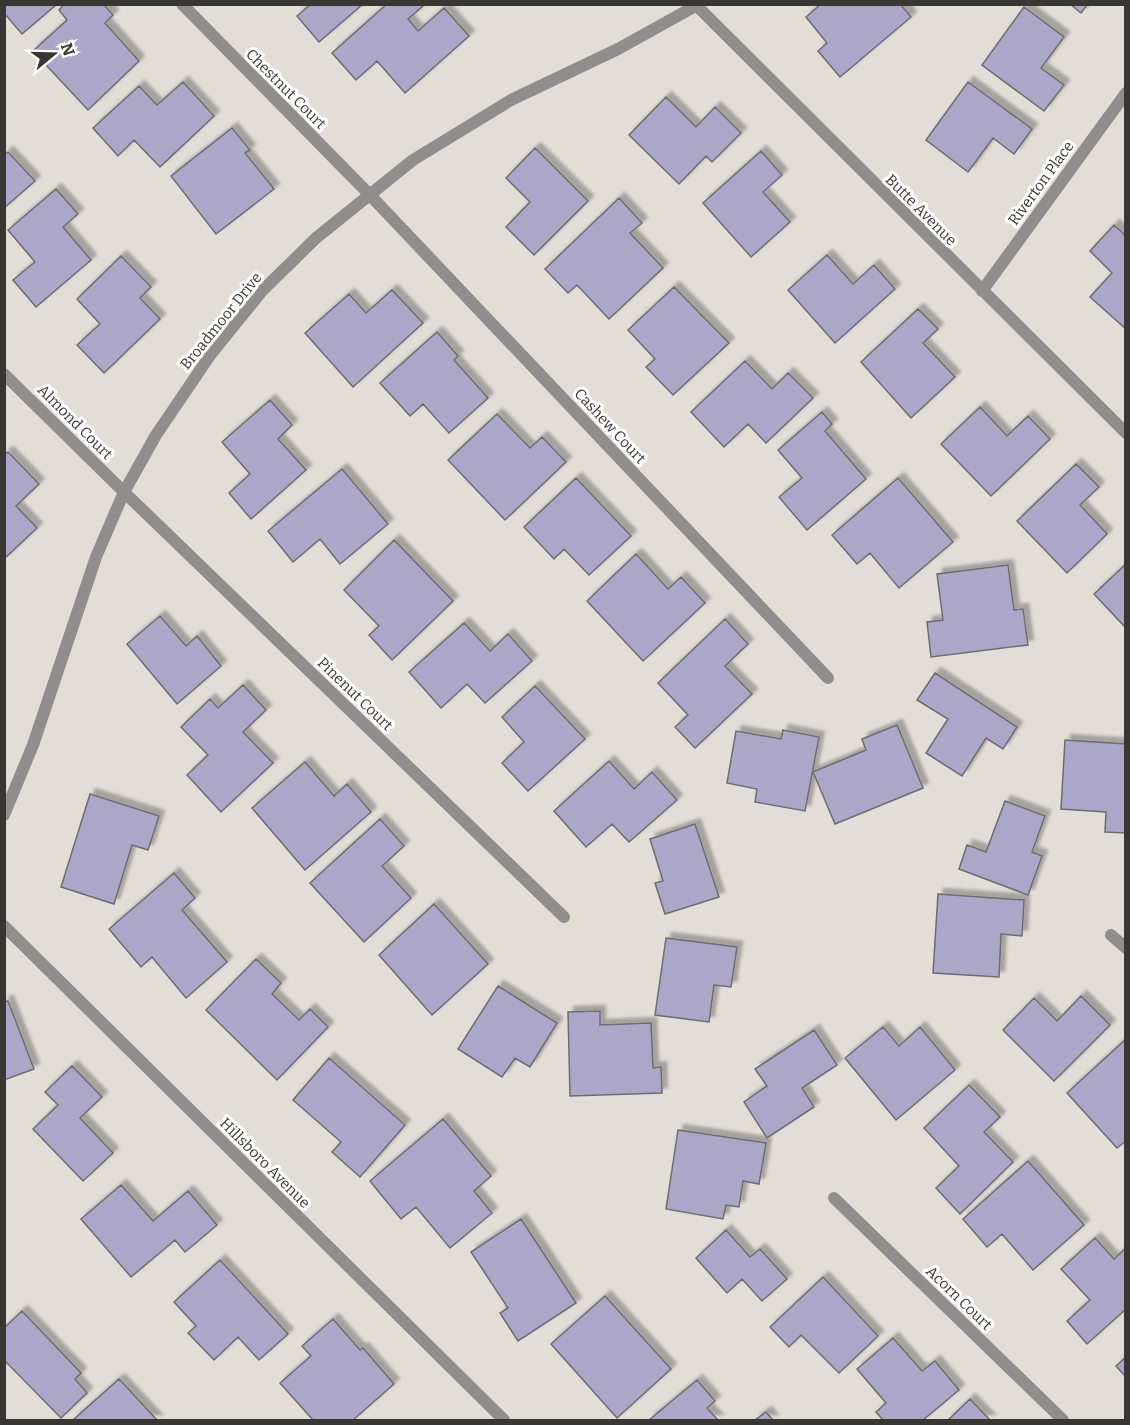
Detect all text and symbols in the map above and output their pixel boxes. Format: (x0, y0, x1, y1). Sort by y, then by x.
north arrow (24, 24, 84, 84)
text: N (57, 40, 79, 58)
street label: Chestnut Court (242, 45, 330, 133)
street label: Riverton Place (1005, 138, 1077, 228)
street label: Butte Avenue (882, 171, 960, 249)
street label: Broadmoor Drive (176, 269, 266, 373)
street label: Almond Court (34, 381, 117, 464)
street label: Cashew Court (571, 385, 650, 468)
street label: Pinenut Court (314, 654, 397, 735)
street label: Hillsboro Avenue (216, 1114, 314, 1212)
street label: Acorn Court (922, 1262, 996, 1334)

